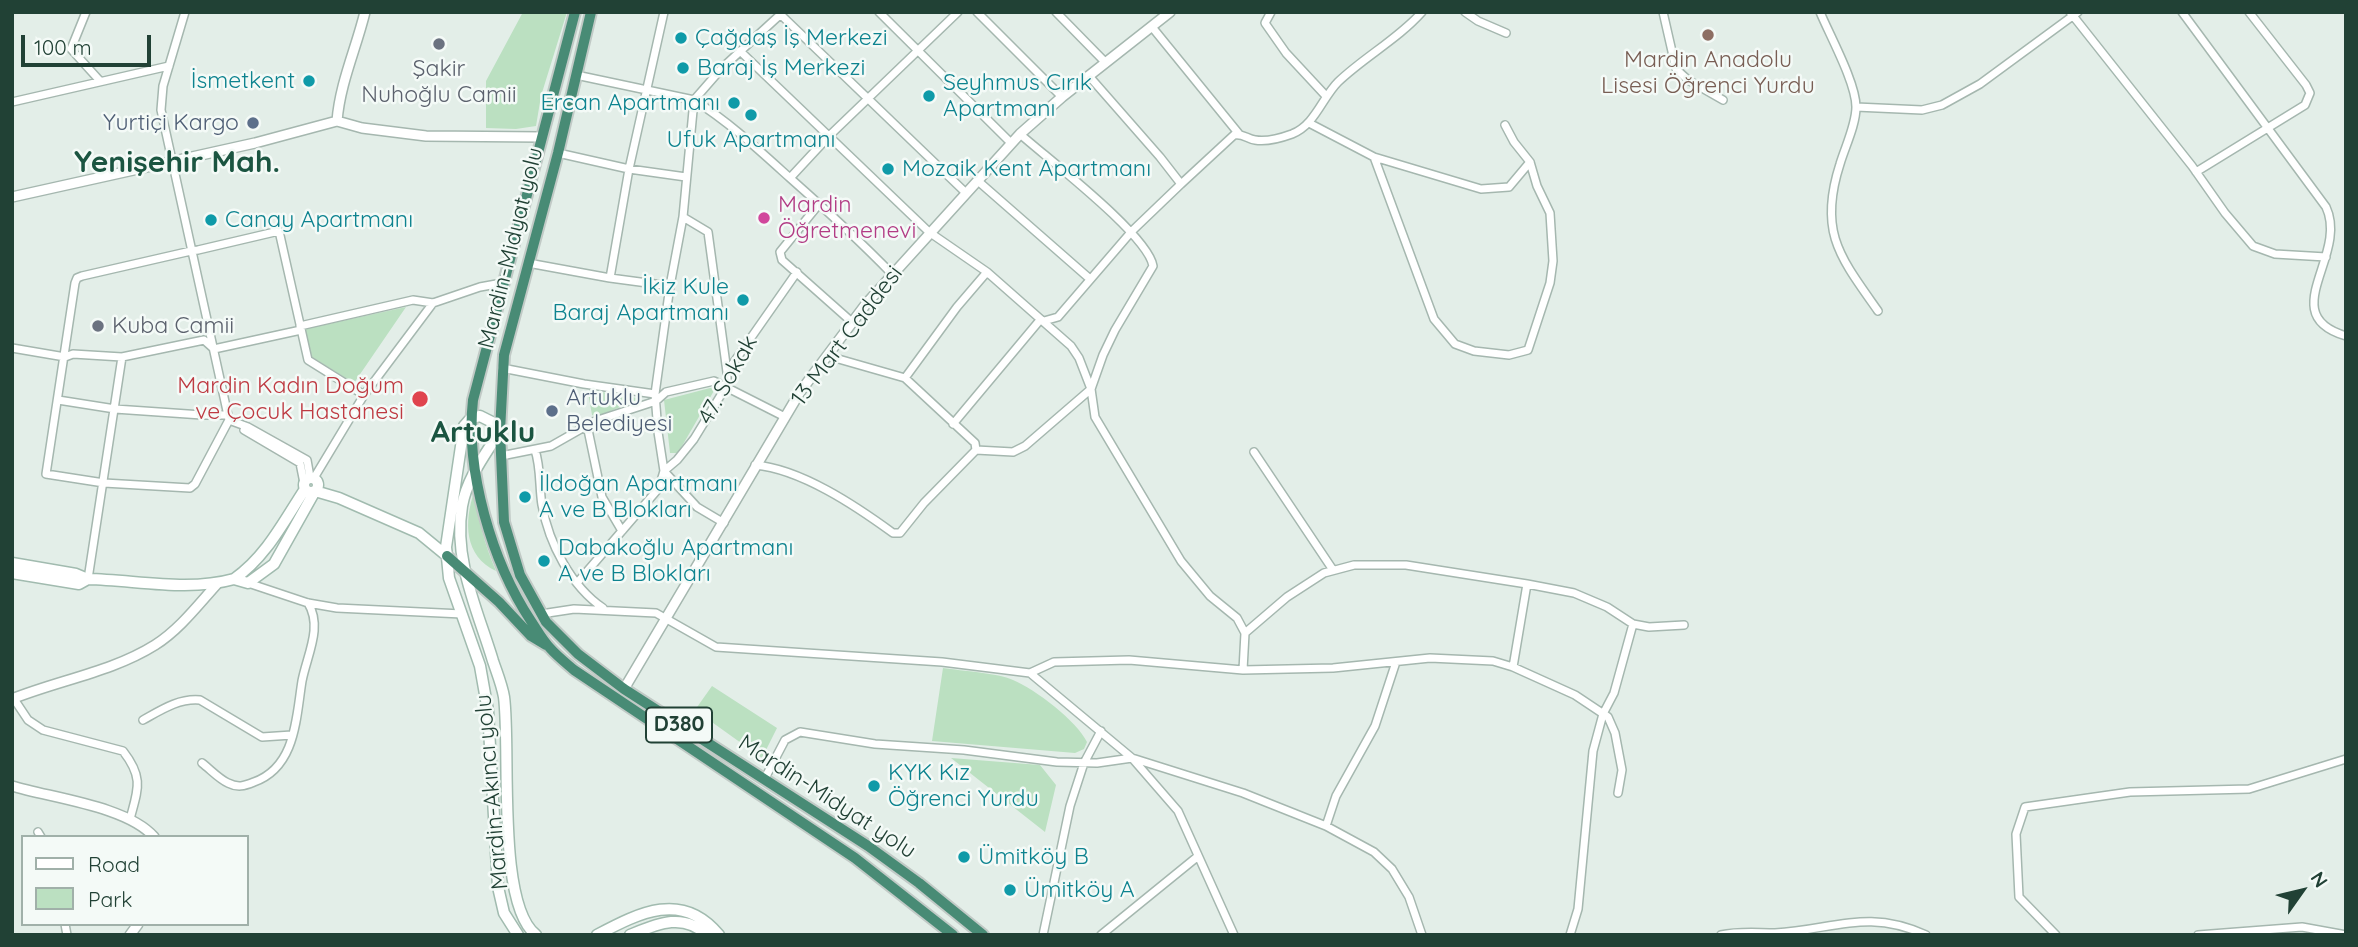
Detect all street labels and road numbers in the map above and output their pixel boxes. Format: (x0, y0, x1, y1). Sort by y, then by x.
street label: Mardin-Midyat yolu (473, 144, 549, 352)
street label: 13 Mart Caddesi (785, 261, 909, 411)
street label: 47. Sokak (692, 331, 764, 429)
street label: Mardin-Akıncı yolu (470, 693, 514, 891)
road number: D380 (646, 708, 712, 742)
street label: Mardin-Midyat yolu (733, 729, 921, 865)

